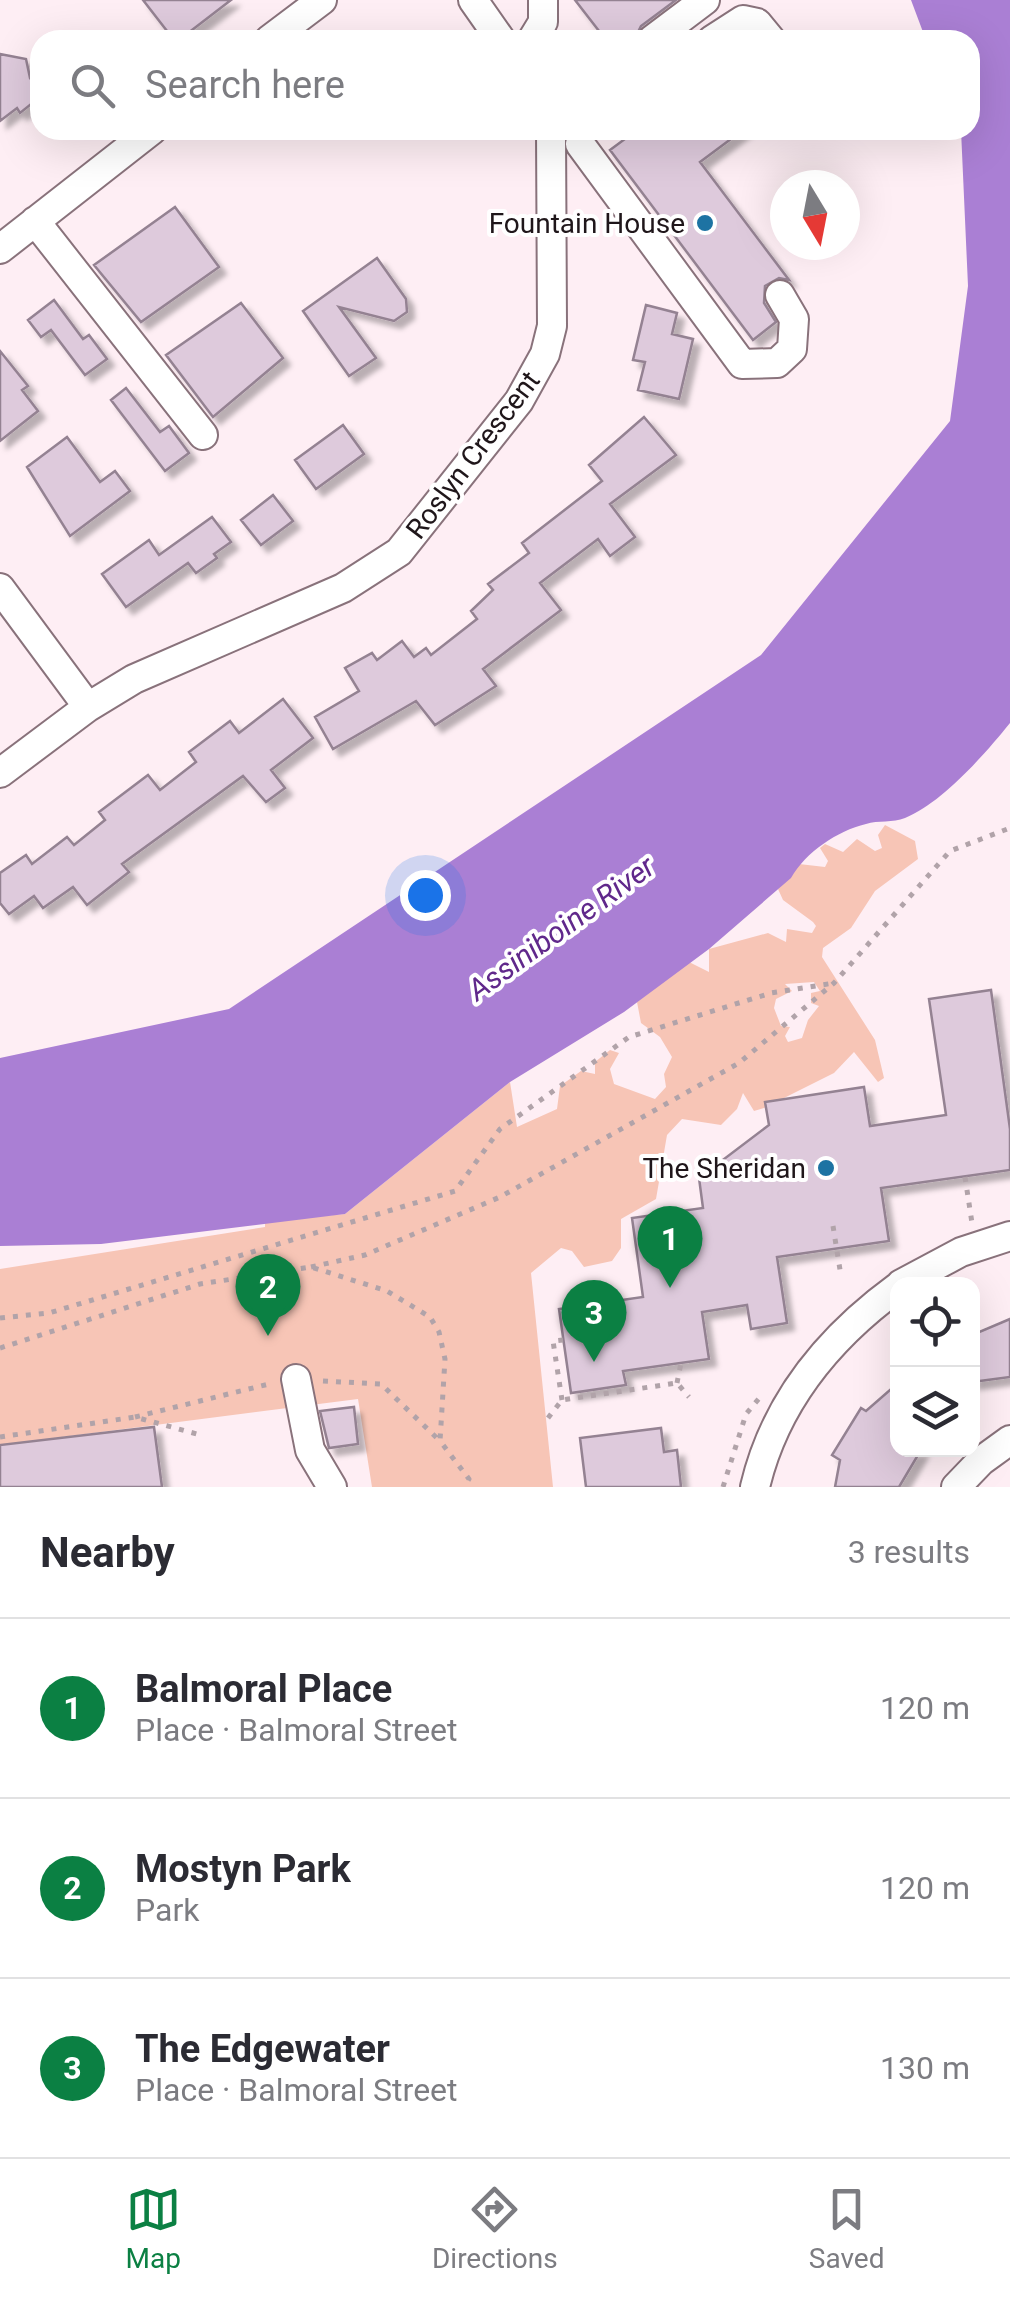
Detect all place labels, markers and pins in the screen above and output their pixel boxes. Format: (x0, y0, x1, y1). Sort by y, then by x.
place label: Fountain House (489, 207, 685, 240)
marker: Fountain House (694, 212, 716, 234)
place label: The Sheridan (642, 1152, 806, 1185)
marker: The Sheridan (815, 1157, 837, 1179)
pin: 1 (638, 1206, 702, 1288)
pin: 2 (236, 1254, 300, 1336)
pin: 3 (562, 1280, 626, 1362)

